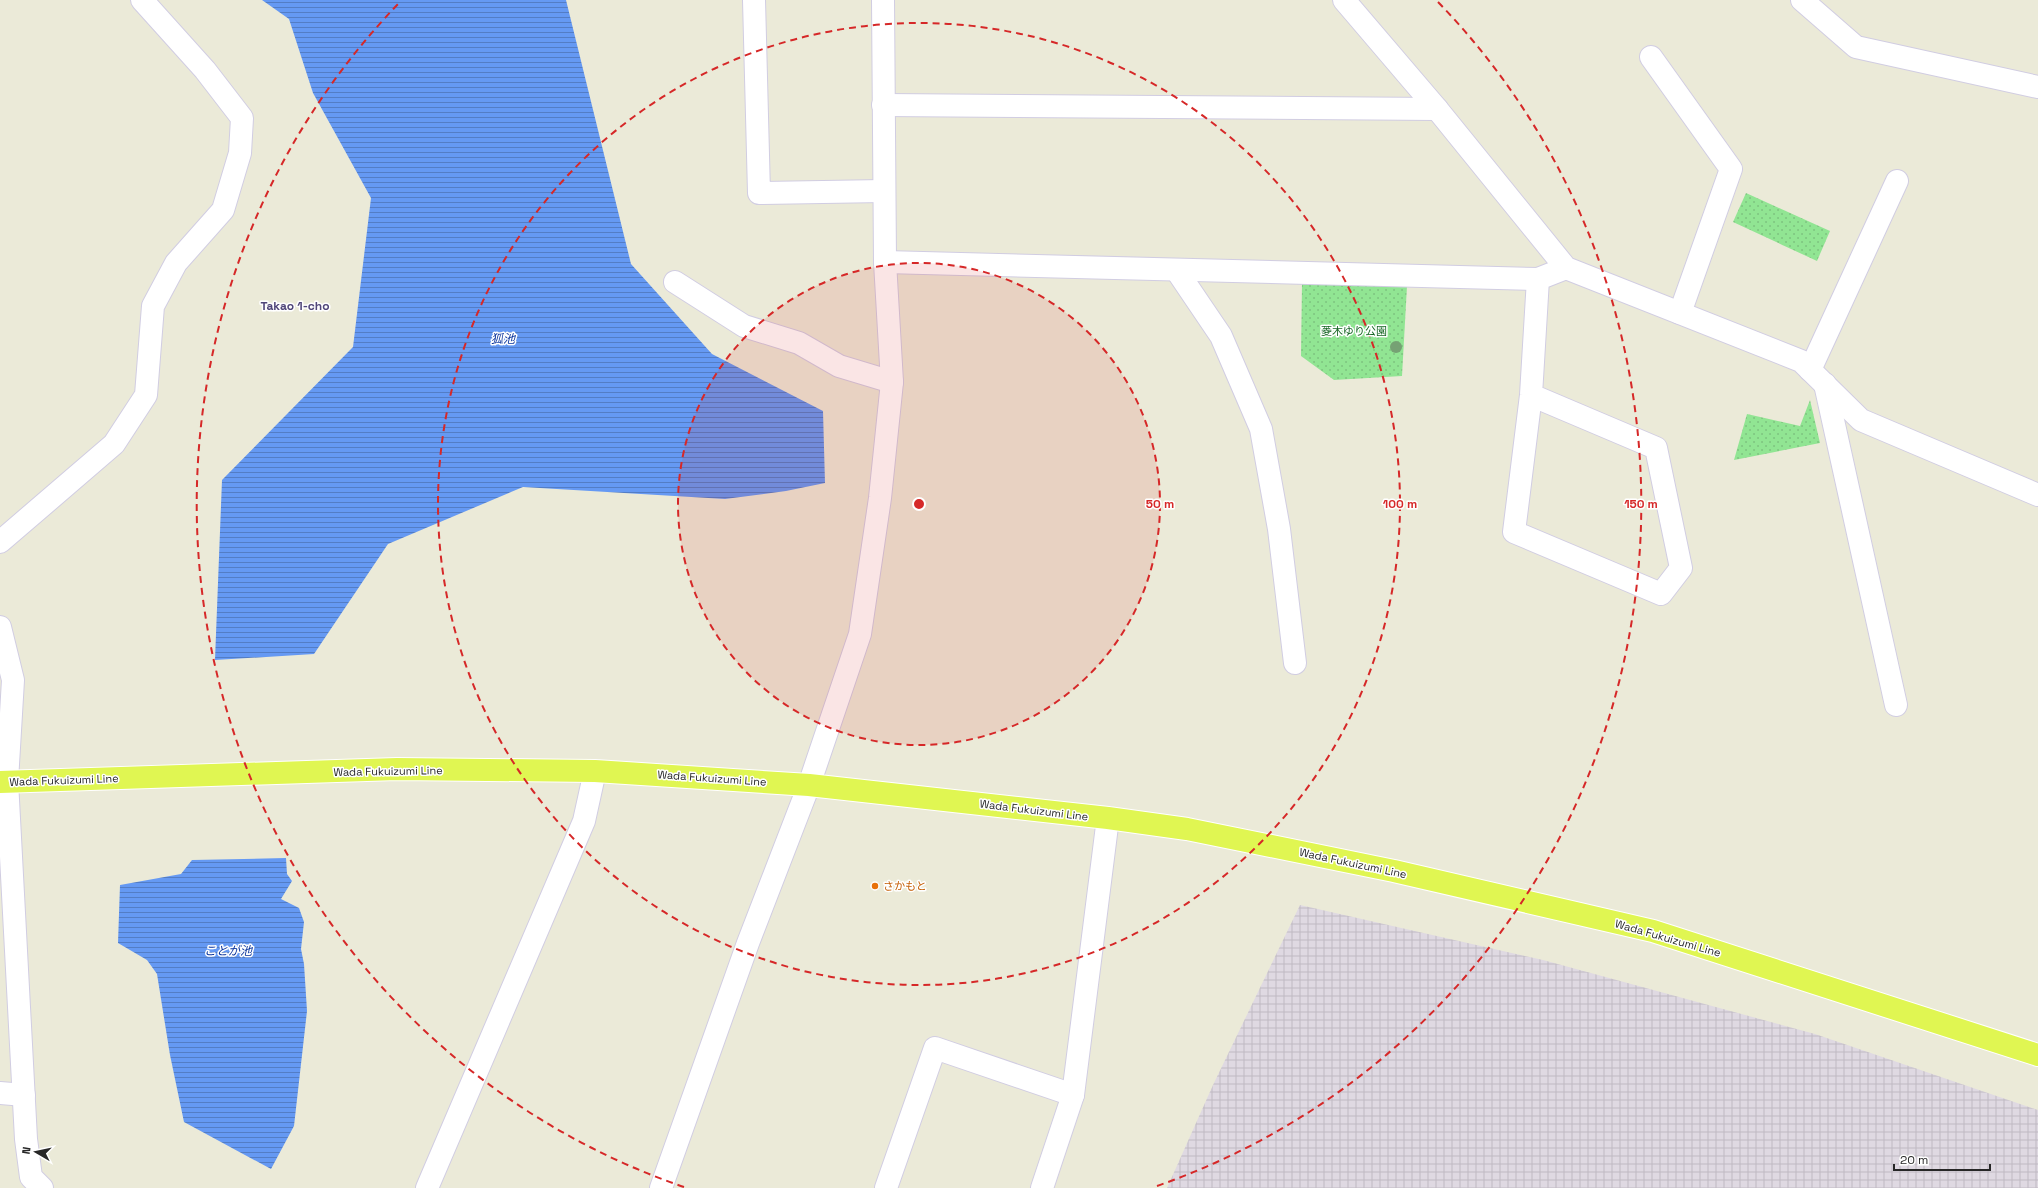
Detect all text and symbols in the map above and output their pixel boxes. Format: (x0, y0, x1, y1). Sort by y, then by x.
district label: Takao 1-cho (260, 298, 330, 314)
park label: 菱木ゆり公園 (1321, 324, 1387, 338)
water label: 狐池 (491, 331, 516, 347)
text: 50 m (1146, 496, 1174, 512)
text: 100 m (1383, 496, 1417, 512)
text: 150 m (1624, 496, 1658, 512)
centre of rings (912, 497, 926, 511)
street label: Wada Fukuizumi Line (333, 763, 443, 779)
street label: Wada Fukuizumi Line (657, 767, 767, 789)
street label: Wada Fukuizumi Line (9, 771, 119, 789)
street label: Wada Fukuizumi Line (979, 796, 1089, 824)
street label: Wada Fukuizumi Line (1298, 845, 1408, 881)
place label: さかもと (883, 879, 927, 893)
marker: さかもと (870, 881, 880, 891)
street label: Wada Fukuizumi Line (1614, 916, 1722, 960)
water label: ことが池 (204, 943, 253, 959)
north arrow (16, 1132, 56, 1172)
text: N (19, 1146, 34, 1155)
scale bar (1894, 1146, 1990, 1172)
text: 20 m (1900, 1152, 1928, 1168)

